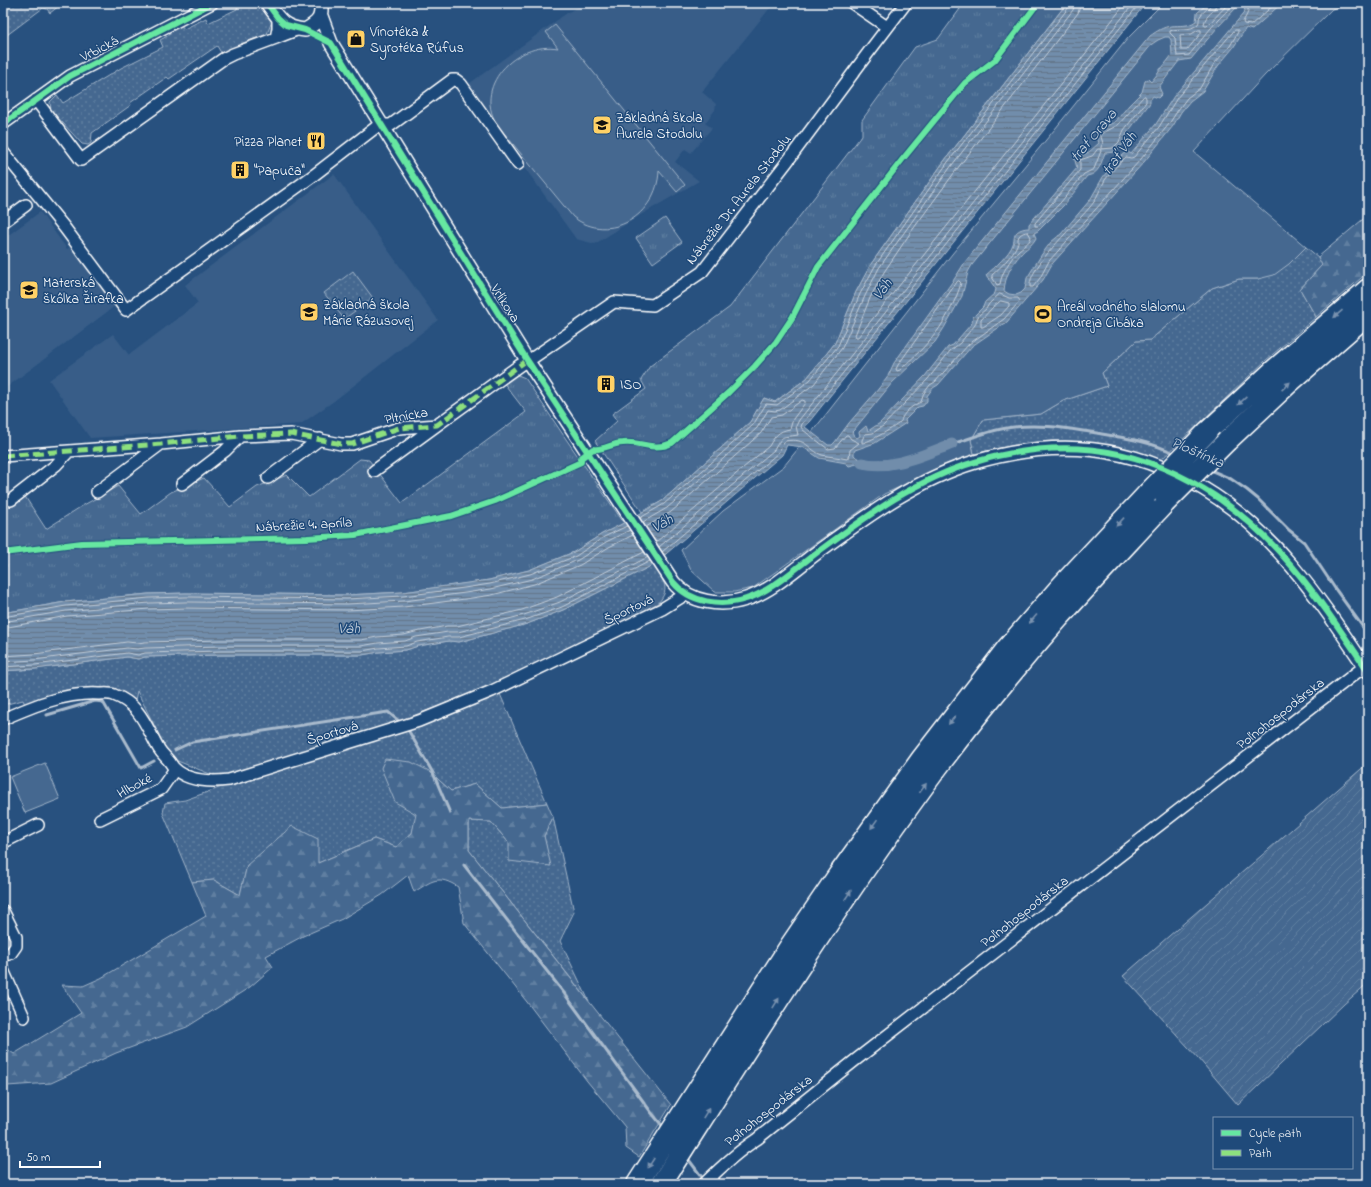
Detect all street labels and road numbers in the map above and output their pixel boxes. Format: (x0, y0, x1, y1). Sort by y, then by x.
street label: Vrbická (76, 31, 122, 68)
street label: Nábrežie Dr. Aurela Stodolu (682, 130, 797, 270)
street label: Vrlíkova (484, 280, 525, 327)
street label: Pltnícka (383, 402, 430, 431)
street label: Nábrežie 4. apríla (255, 512, 353, 539)
street label: Športová (600, 589, 657, 631)
street label: Poľnohospodárska (1232, 673, 1329, 755)
street label: Športová (304, 716, 361, 751)
street label: Hlboké (113, 768, 157, 804)
street label: Poľnohospodárska (976, 871, 1073, 953)
street label: Poľnohospodárska (720, 1070, 817, 1152)

